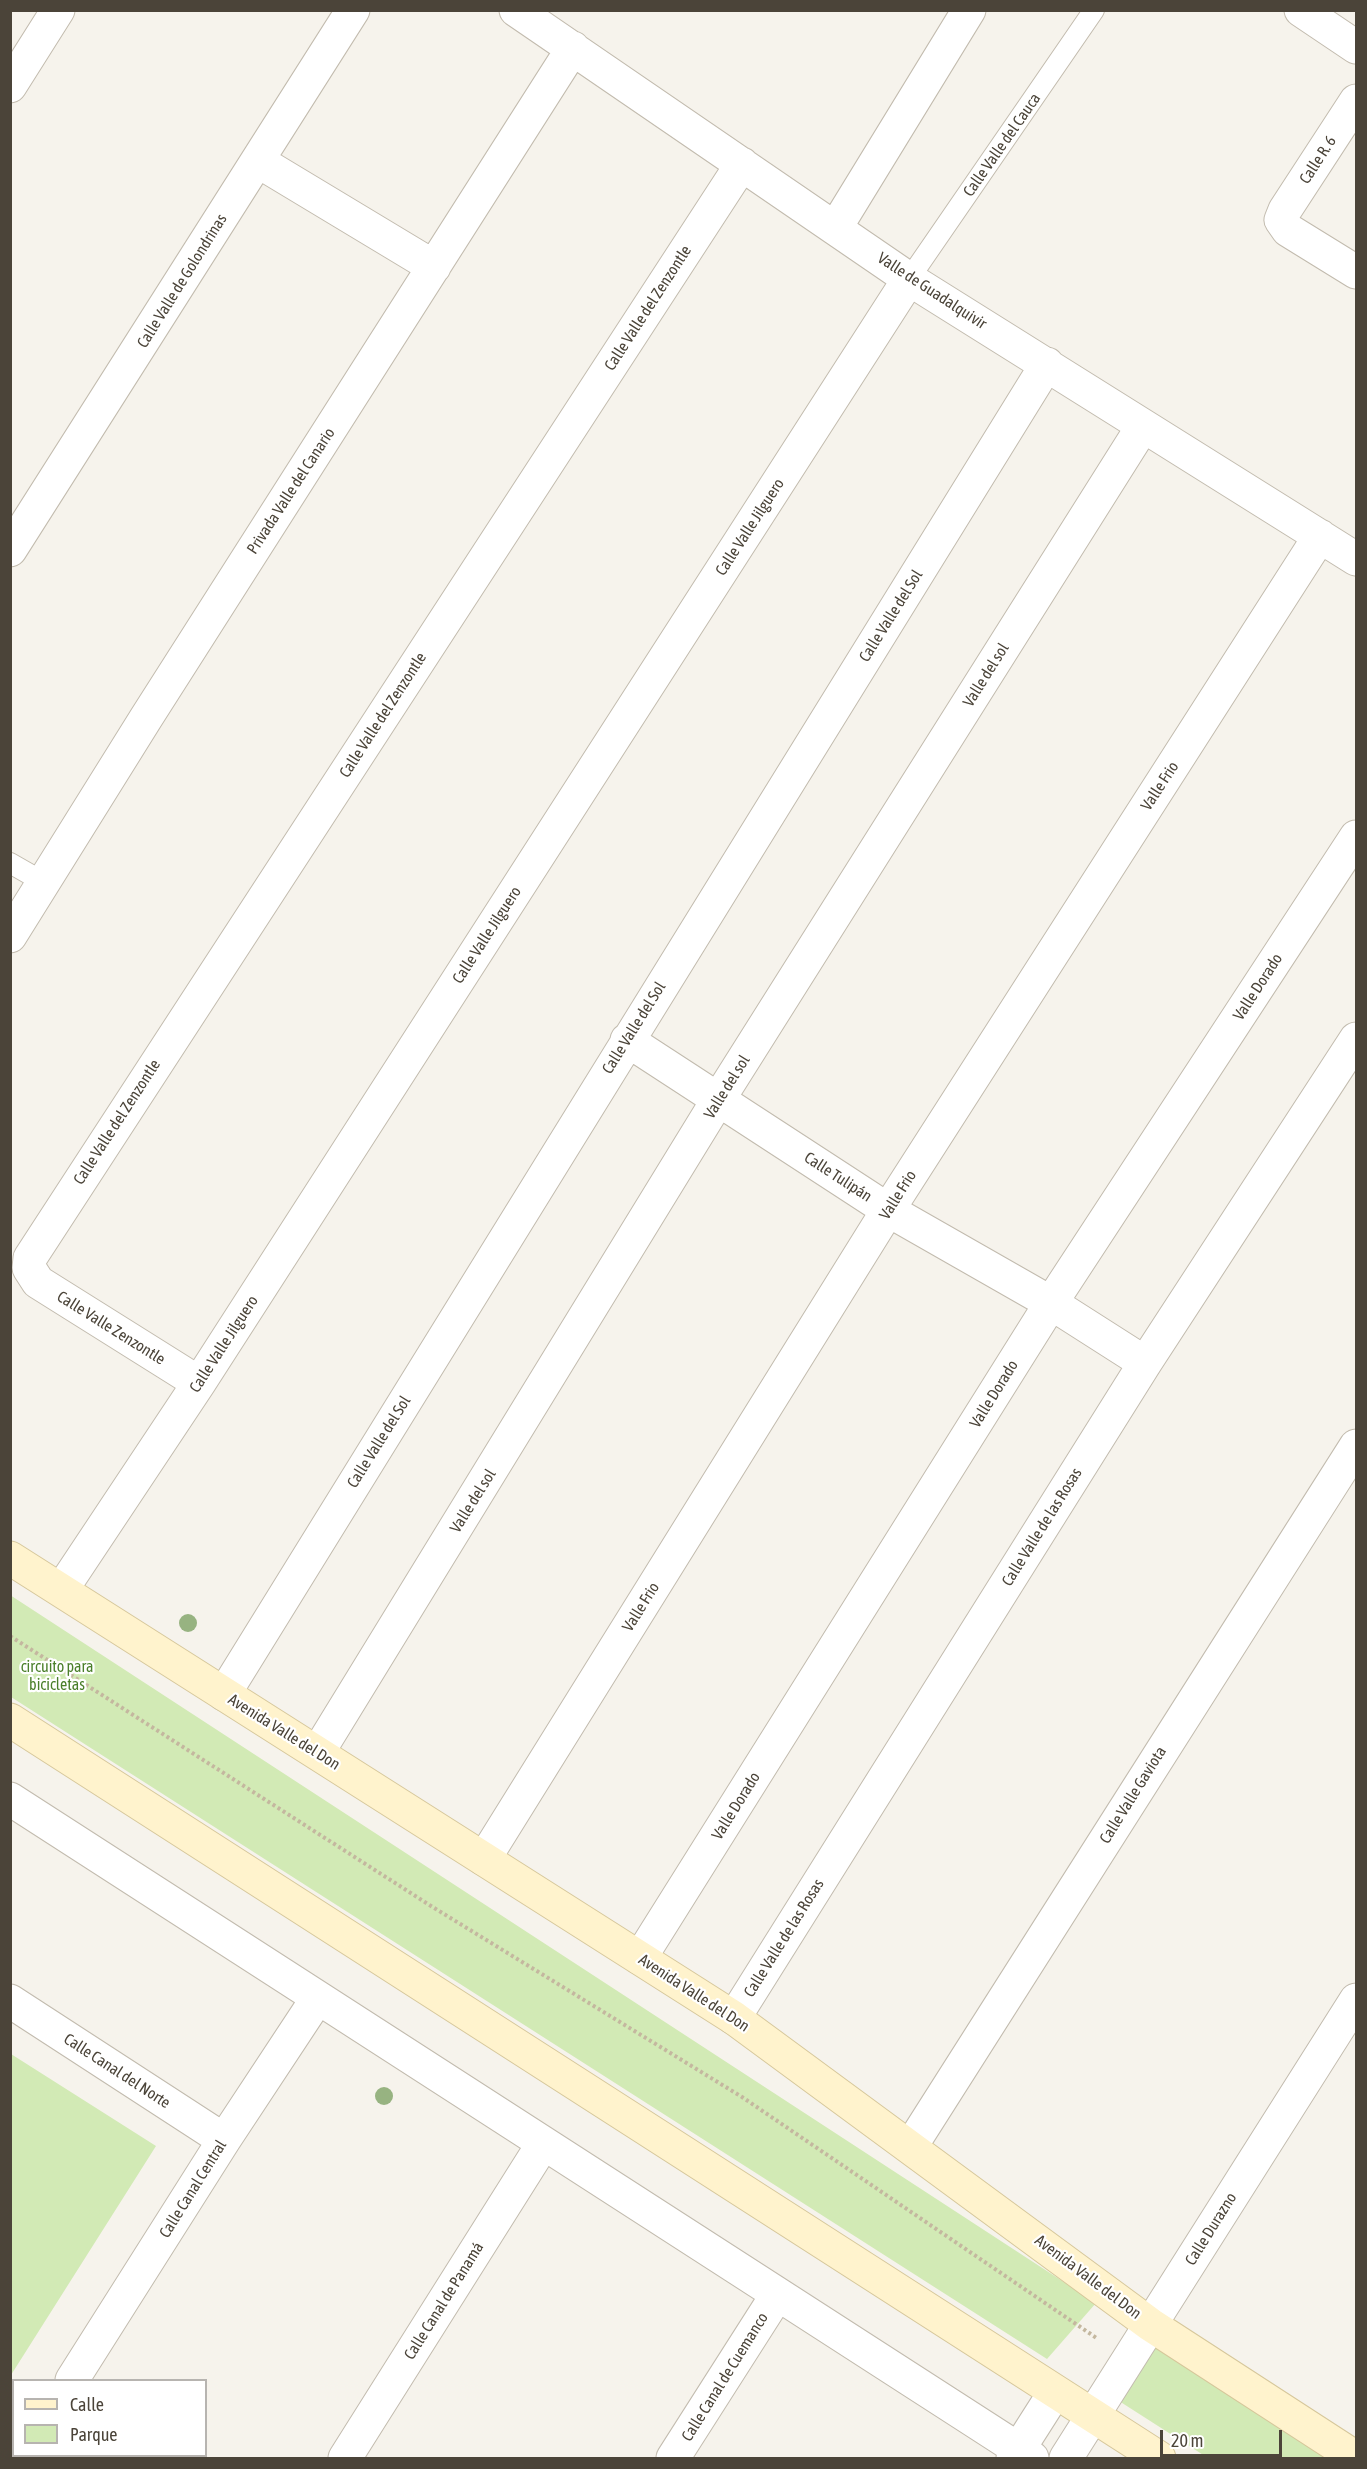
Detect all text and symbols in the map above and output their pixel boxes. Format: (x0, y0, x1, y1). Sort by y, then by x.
street label: Calle Valle del Cauca (959, 90, 1045, 200)
street label: Calle R. 6 (1296, 133, 1340, 187)
street label: Calle Valle de Golondrinas (133, 211, 231, 351)
street label: Calle Valle del Zenzontle (600, 242, 696, 374)
street label: Valle de Guadalquivir (874, 249, 990, 333)
street label: Privada Valle del Canario (243, 424, 339, 558)
street label: Calle Valle Jilguero (711, 475, 789, 579)
street label: Calle Valle del Sol (855, 566, 927, 666)
street label: Valle del sol (959, 640, 1013, 710)
street label: Calle Valle del Zenzontle (335, 649, 431, 781)
street label: Valle Frio (1137, 758, 1183, 814)
street label: Calle Valle Jilguero (448, 883, 526, 987)
street label: Valle Dorado (1229, 950, 1287, 1024)
street label: Calle Valle del Sol (598, 978, 670, 1078)
street label: Valle del sol (700, 1052, 754, 1122)
street label: Calle Valle del Zenzontle (69, 1056, 165, 1188)
street label: Calle Tulipán (800, 1148, 876, 1206)
street label: Valle Frio (875, 1167, 921, 1223)
street label: Calle Valle Zenzontle (53, 1287, 169, 1369)
street label: Calle Valle Jilguero (185, 1292, 263, 1396)
street label: Valle Dorado (966, 1357, 1022, 1431)
street label: Calle Valle del Sol (343, 1392, 415, 1492)
street label: Calle Valle de las Rosas (998, 1464, 1086, 1590)
street label: Valle del sol (446, 1466, 500, 1536)
street label: Valle Frio (618, 1579, 664, 1635)
park label: circuito para bicicletas (21, 1657, 93, 1695)
street label: Avenida Valle del Don (225, 1690, 343, 1774)
street label: Calle Valle Gaviota (1096, 1743, 1170, 1847)
street label: Valle Dorado (708, 1769, 764, 1843)
street label: Calle Valle de las Rosas (740, 1875, 828, 2001)
street label: Avenida Valle del Don (635, 1950, 753, 2036)
street label: Calle Canal del Norte (60, 2029, 174, 2113)
street label: Calle Canal Central (155, 2137, 231, 2241)
street label: Calle Durazno (1181, 2189, 1241, 2269)
street label: Avenida Valle del Don (1031, 2231, 1145, 2323)
street label: Calle Canal de Panamá (400, 2239, 488, 2363)
street label: Calle Canal de Cuemanco (678, 2309, 772, 2445)
legend (12, 2379, 207, 2457)
text: Calle (70, 2394, 104, 2415)
scale bar (1163, 2418, 1284, 2456)
text: Parque (70, 2424, 118, 2445)
text: 20 m (1171, 2430, 1203, 2451)

